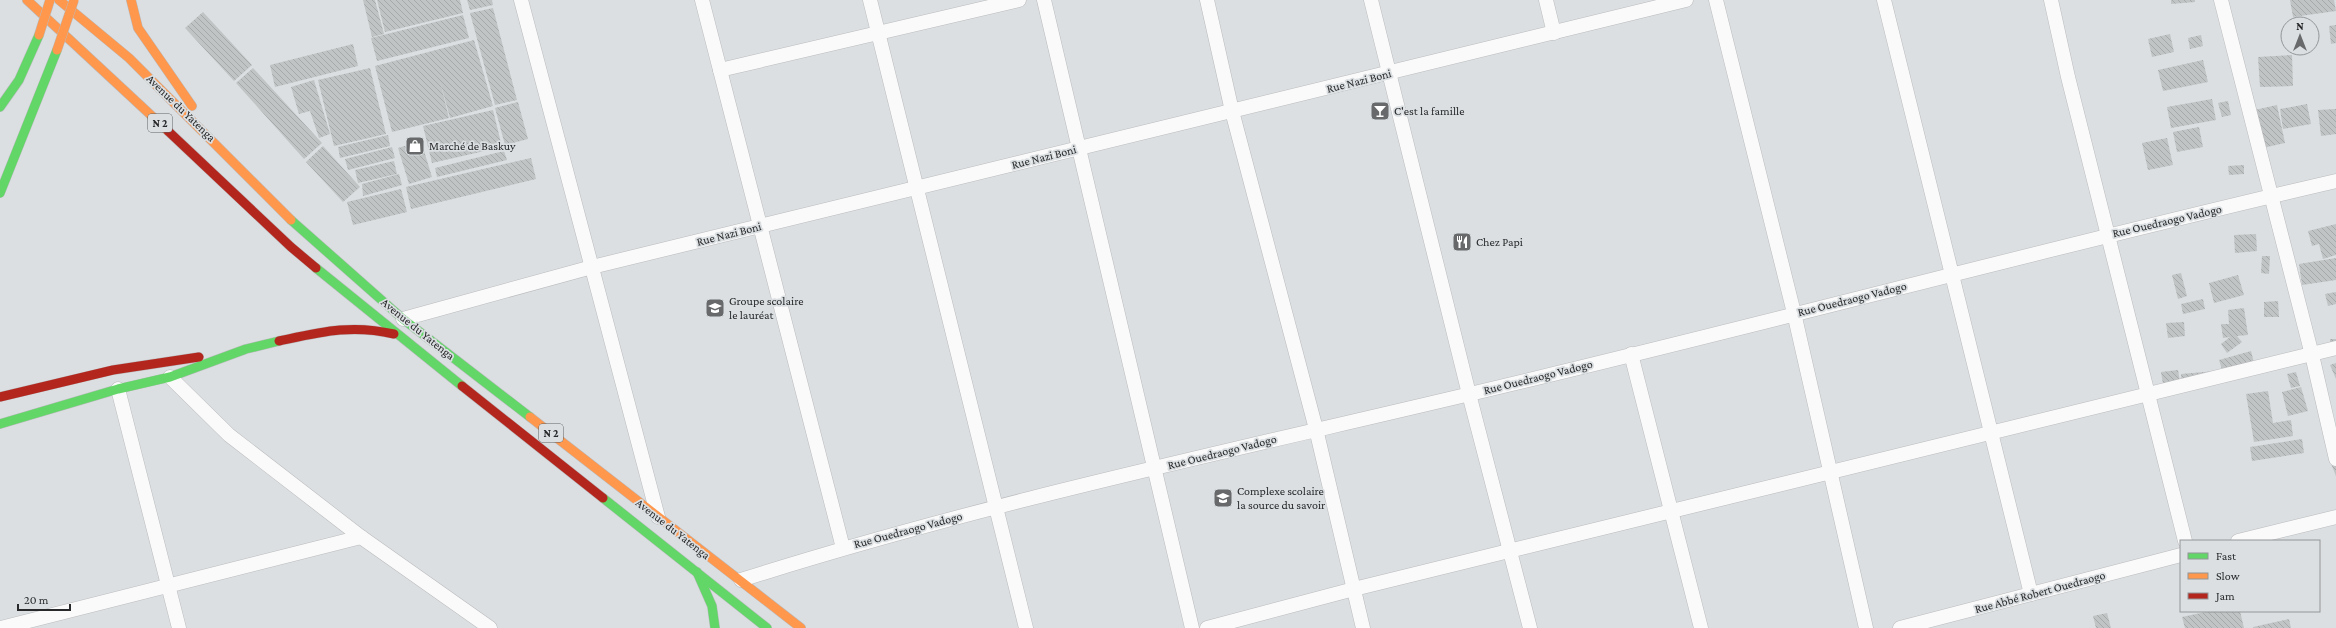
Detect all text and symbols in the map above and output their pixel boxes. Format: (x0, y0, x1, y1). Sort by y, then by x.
north arrow (2280, 16, 2320, 56)
text: N (2296, 20, 2304, 32)
street label: Rue Nazi Boni (1325, 66, 1393, 96)
street label: Avenue du Yatenga (144, 71, 219, 145)
bar icon: C'est la famille (1369, 100, 1391, 122)
place label: C'est la famille (1394, 104, 1464, 118)
road number: N 2 (148, 114, 172, 132)
shop icon: Marché de Baskuy (404, 135, 426, 157)
place label: Marché de Baskuy (429, 139, 516, 153)
street label: Rue Nazi Boni (1010, 142, 1078, 172)
street label: Rue Ouedraogo Vadogo (2111, 202, 2223, 240)
street label: Rue Nazi Boni (695, 219, 763, 249)
restaurant icon: Chez Papi (1451, 231, 1473, 253)
place label: Chez Papi (1476, 235, 1523, 249)
street label: Rue Ouedraogo Vadogo (1796, 279, 1908, 319)
place label: Groupe scolaire le lauréat (729, 294, 803, 322)
street label: Avenue du Yatenga (378, 295, 458, 363)
school or university icon: Groupe scolaire le lauréat (704, 297, 726, 319)
street label: Rue Ouedraogo Vadogo (1482, 357, 1594, 397)
road number: N 2 (539, 424, 563, 442)
street label: Rue Ouedraogo Vadogo (1166, 432, 1278, 472)
place label: Complexe scolaire la source du savoir (1237, 484, 1326, 512)
school or university icon: Complexe scolaire la source du savoir (1212, 487, 1234, 509)
street label: Avenue du Yatenga (633, 496, 713, 563)
street label: Rue Ouedraogo Vadogo (852, 509, 964, 551)
legend (2180, 540, 2320, 612)
text: Fast (2216, 549, 2237, 563)
street label: Rue Abbé Robert Ouedraogo (1973, 568, 2107, 616)
text: Slow (2216, 569, 2240, 583)
scale bar (18, 586, 70, 612)
text: Jam (2215, 589, 2235, 603)
text: 20 m (24, 593, 49, 607)

